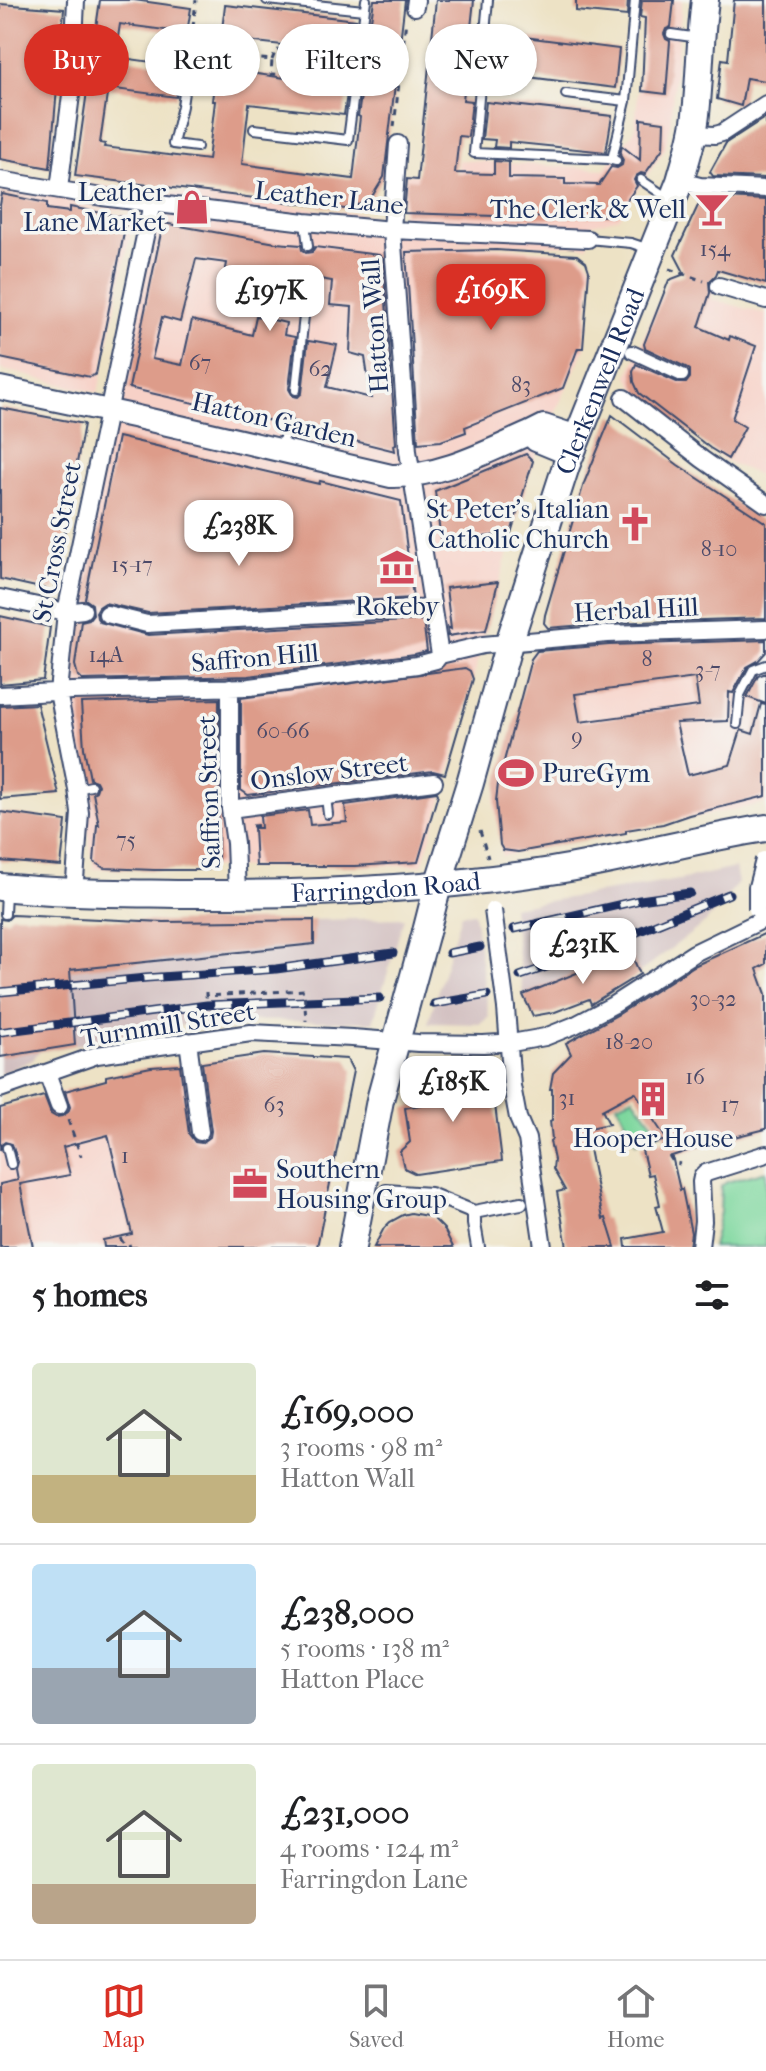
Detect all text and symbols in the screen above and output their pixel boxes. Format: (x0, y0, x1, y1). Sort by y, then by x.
chip: Buy (24, 24, 129, 96)
chip: Rent (145, 24, 260, 96)
chip: Filters (276, 24, 409, 96)
chip: New (425, 24, 537, 96)
street label: Leather Lane (253, 175, 405, 221)
place label: Leather Lane Market (23, 177, 167, 238)
shop icon: Leather Lane Market (173, 188, 211, 226)
bar icon: The Clerk & Well (693, 190, 731, 228)
place label: The Clerk & Well (490, 194, 686, 225)
house number: 154 (700, 236, 731, 262)
street label: Hatton Wall (355, 258, 395, 394)
pin: £169K (435, 264, 547, 332)
pin: £197K (214, 265, 326, 333)
text: £169K (454, 274, 528, 305)
text: £197K (234, 275, 306, 306)
street label: Clerkenwell Road (549, 283, 651, 479)
house number: 67 (189, 350, 211, 376)
house number: 62 (308, 356, 332, 382)
house number: 83 (511, 372, 531, 398)
street label: Hatton Garden (189, 386, 359, 454)
street label: St Cross Street (26, 458, 88, 625)
place label: St Peter's Italian Catholic Church (426, 494, 609, 555)
pin: £238K (183, 500, 295, 568)
church icon: St Peter's Italian Catholic Church (616, 505, 654, 543)
text: £238K (202, 510, 276, 541)
house number: 8-10 (701, 536, 737, 562)
museum icon: Rokeby (378, 548, 416, 586)
house number: 15-17 (111, 552, 153, 578)
place label: Rokeby (355, 591, 440, 622)
street label: Herbal Hill (573, 591, 699, 629)
street label: Saffron Hill (190, 637, 320, 679)
house number: 14A (88, 642, 124, 668)
house number: 8 (641, 646, 653, 672)
house number: 3-7 (695, 657, 721, 683)
street label: Saffron Street (191, 714, 227, 869)
house number: 60-66 (256, 718, 310, 744)
house number: 9 (571, 724, 583, 750)
street label: Onslow Street (248, 747, 410, 797)
sports icon: PureGym (497, 754, 535, 792)
place label: PureGym (542, 758, 650, 789)
house number: 75 (116, 827, 136, 853)
street label: Farringdon Road (290, 865, 483, 909)
pin: £231K (527, 918, 639, 986)
text: £231K (548, 928, 618, 959)
house number: 30-32 (689, 986, 737, 1012)
street label: Turnmill Street (79, 996, 258, 1054)
house number: 18-20 (605, 1029, 653, 1055)
pin: £185K (397, 1056, 509, 1124)
house number: 16 (685, 1064, 705, 1090)
text: £185K (418, 1066, 488, 1097)
building icon: Hooper House (634, 1080, 672, 1118)
house number: 31 (559, 1085, 575, 1111)
house number: 63 (264, 1092, 284, 1118)
house number: 17 (721, 1092, 739, 1118)
place label: Hooper House (573, 1123, 733, 1154)
house number: 1 (121, 1143, 129, 1169)
place label: Southern Housing Group (276, 1154, 447, 1215)
office icon: Southern Housing Group (231, 1165, 269, 1203)
icon: filters (690, 1273, 734, 1317)
text: 5 homes (32, 1275, 147, 1315)
text: £169,000 (280, 1392, 414, 1432)
icon: home (96, 1395, 192, 1491)
text: 3 rooms · 98 m² (280, 1432, 442, 1463)
text: Hatton Wall (280, 1463, 415, 1494)
text: £238,000 (280, 1593, 415, 1633)
icon: home (96, 1596, 192, 1692)
text: 5 rooms · 138 m² (280, 1633, 449, 1664)
text: Hatton Place (280, 1664, 424, 1695)
text: £231,000 (280, 1793, 410, 1833)
icon: home (96, 1796, 192, 1892)
text: 4 rooms · 124 m² (280, 1833, 458, 1864)
text: Farringdon Lane (280, 1864, 468, 1895)
tab: Map (102, 1979, 146, 2053)
tab: Saved (349, 1979, 404, 2053)
tab: Home (607, 1979, 664, 2053)

